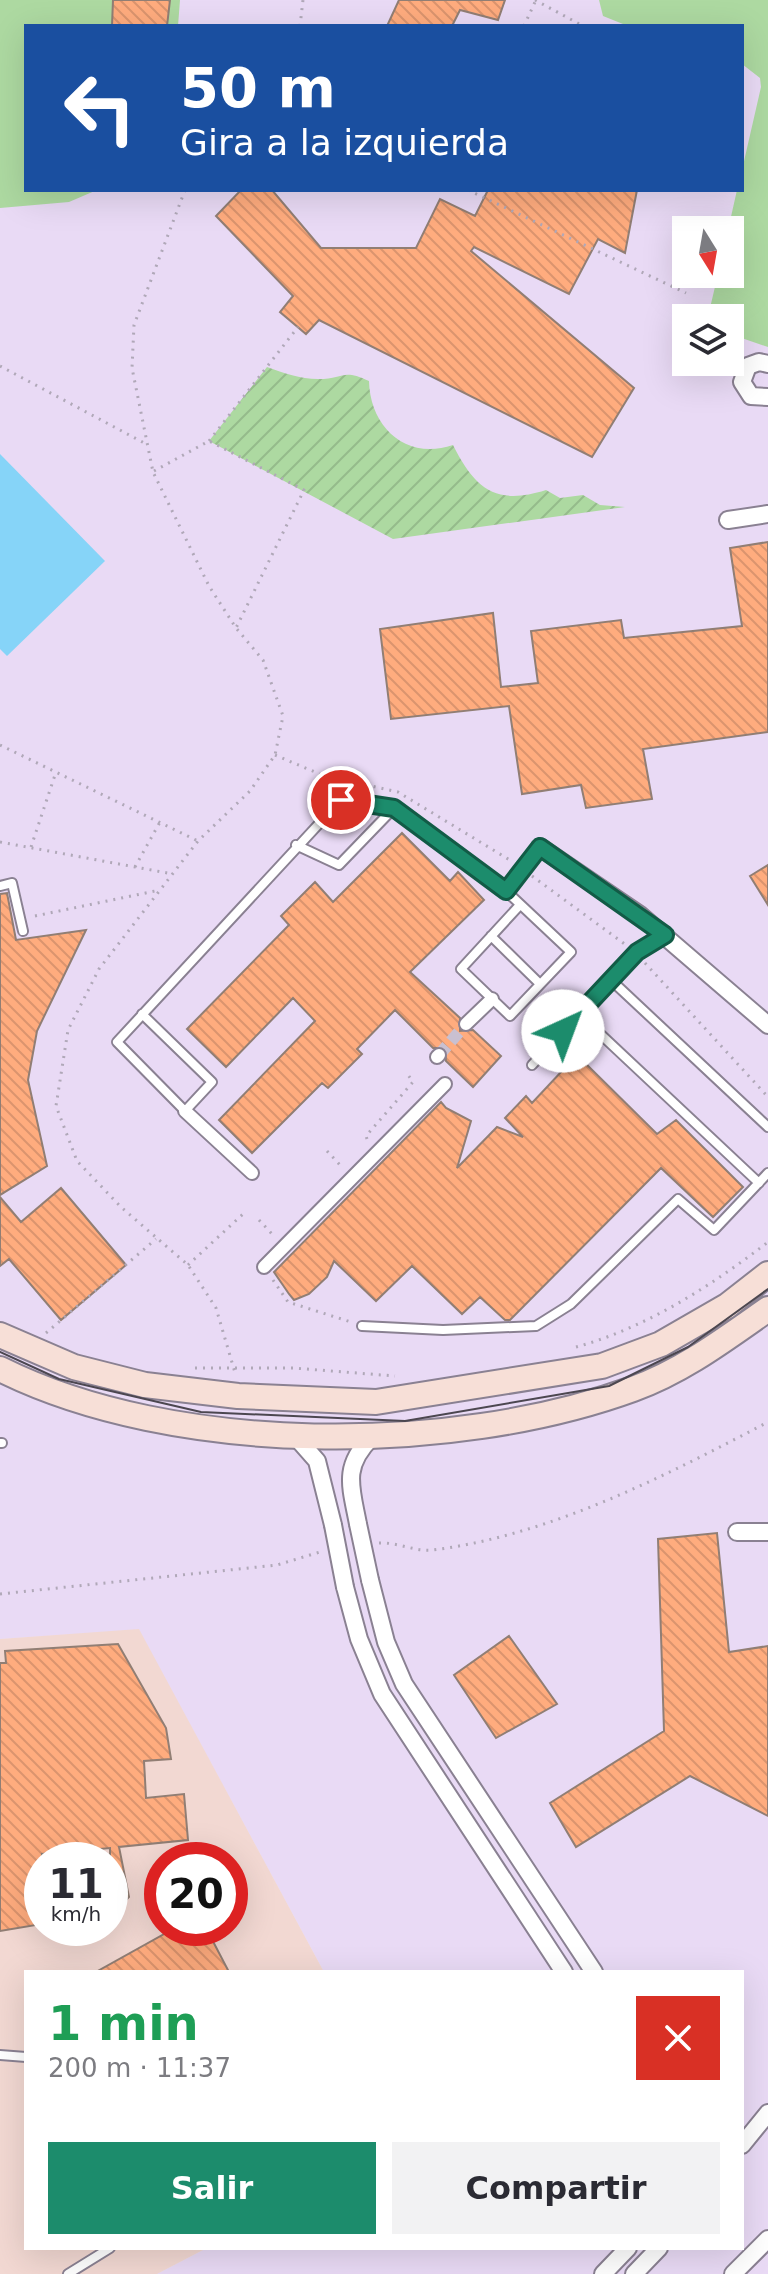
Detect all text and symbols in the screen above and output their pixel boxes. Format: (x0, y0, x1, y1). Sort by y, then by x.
text: 50 m (180, 55, 336, 120)
icon: left (48, 56, 152, 160)
text: Gira a la izquierda (180, 122, 509, 163)
north arrow (672, 216, 744, 288)
map controls (672, 216, 744, 376)
button: layers (672, 304, 744, 376)
pin (307, 766, 375, 834)
icon: arrive (319, 778, 363, 822)
position arrow (521, 989, 605, 1073)
speed limit sign: 20 (144, 1842, 248, 1946)
text: 11 (48, 1861, 104, 1907)
text: km/h (51, 1902, 101, 1926)
text: 1 min (48, 1995, 199, 2051)
button: close (636, 1996, 720, 2080)
text: 200 m · 11:37 (48, 2053, 231, 2083)
button: Salir (48, 2142, 376, 2234)
button: Compartir (392, 2142, 720, 2234)

